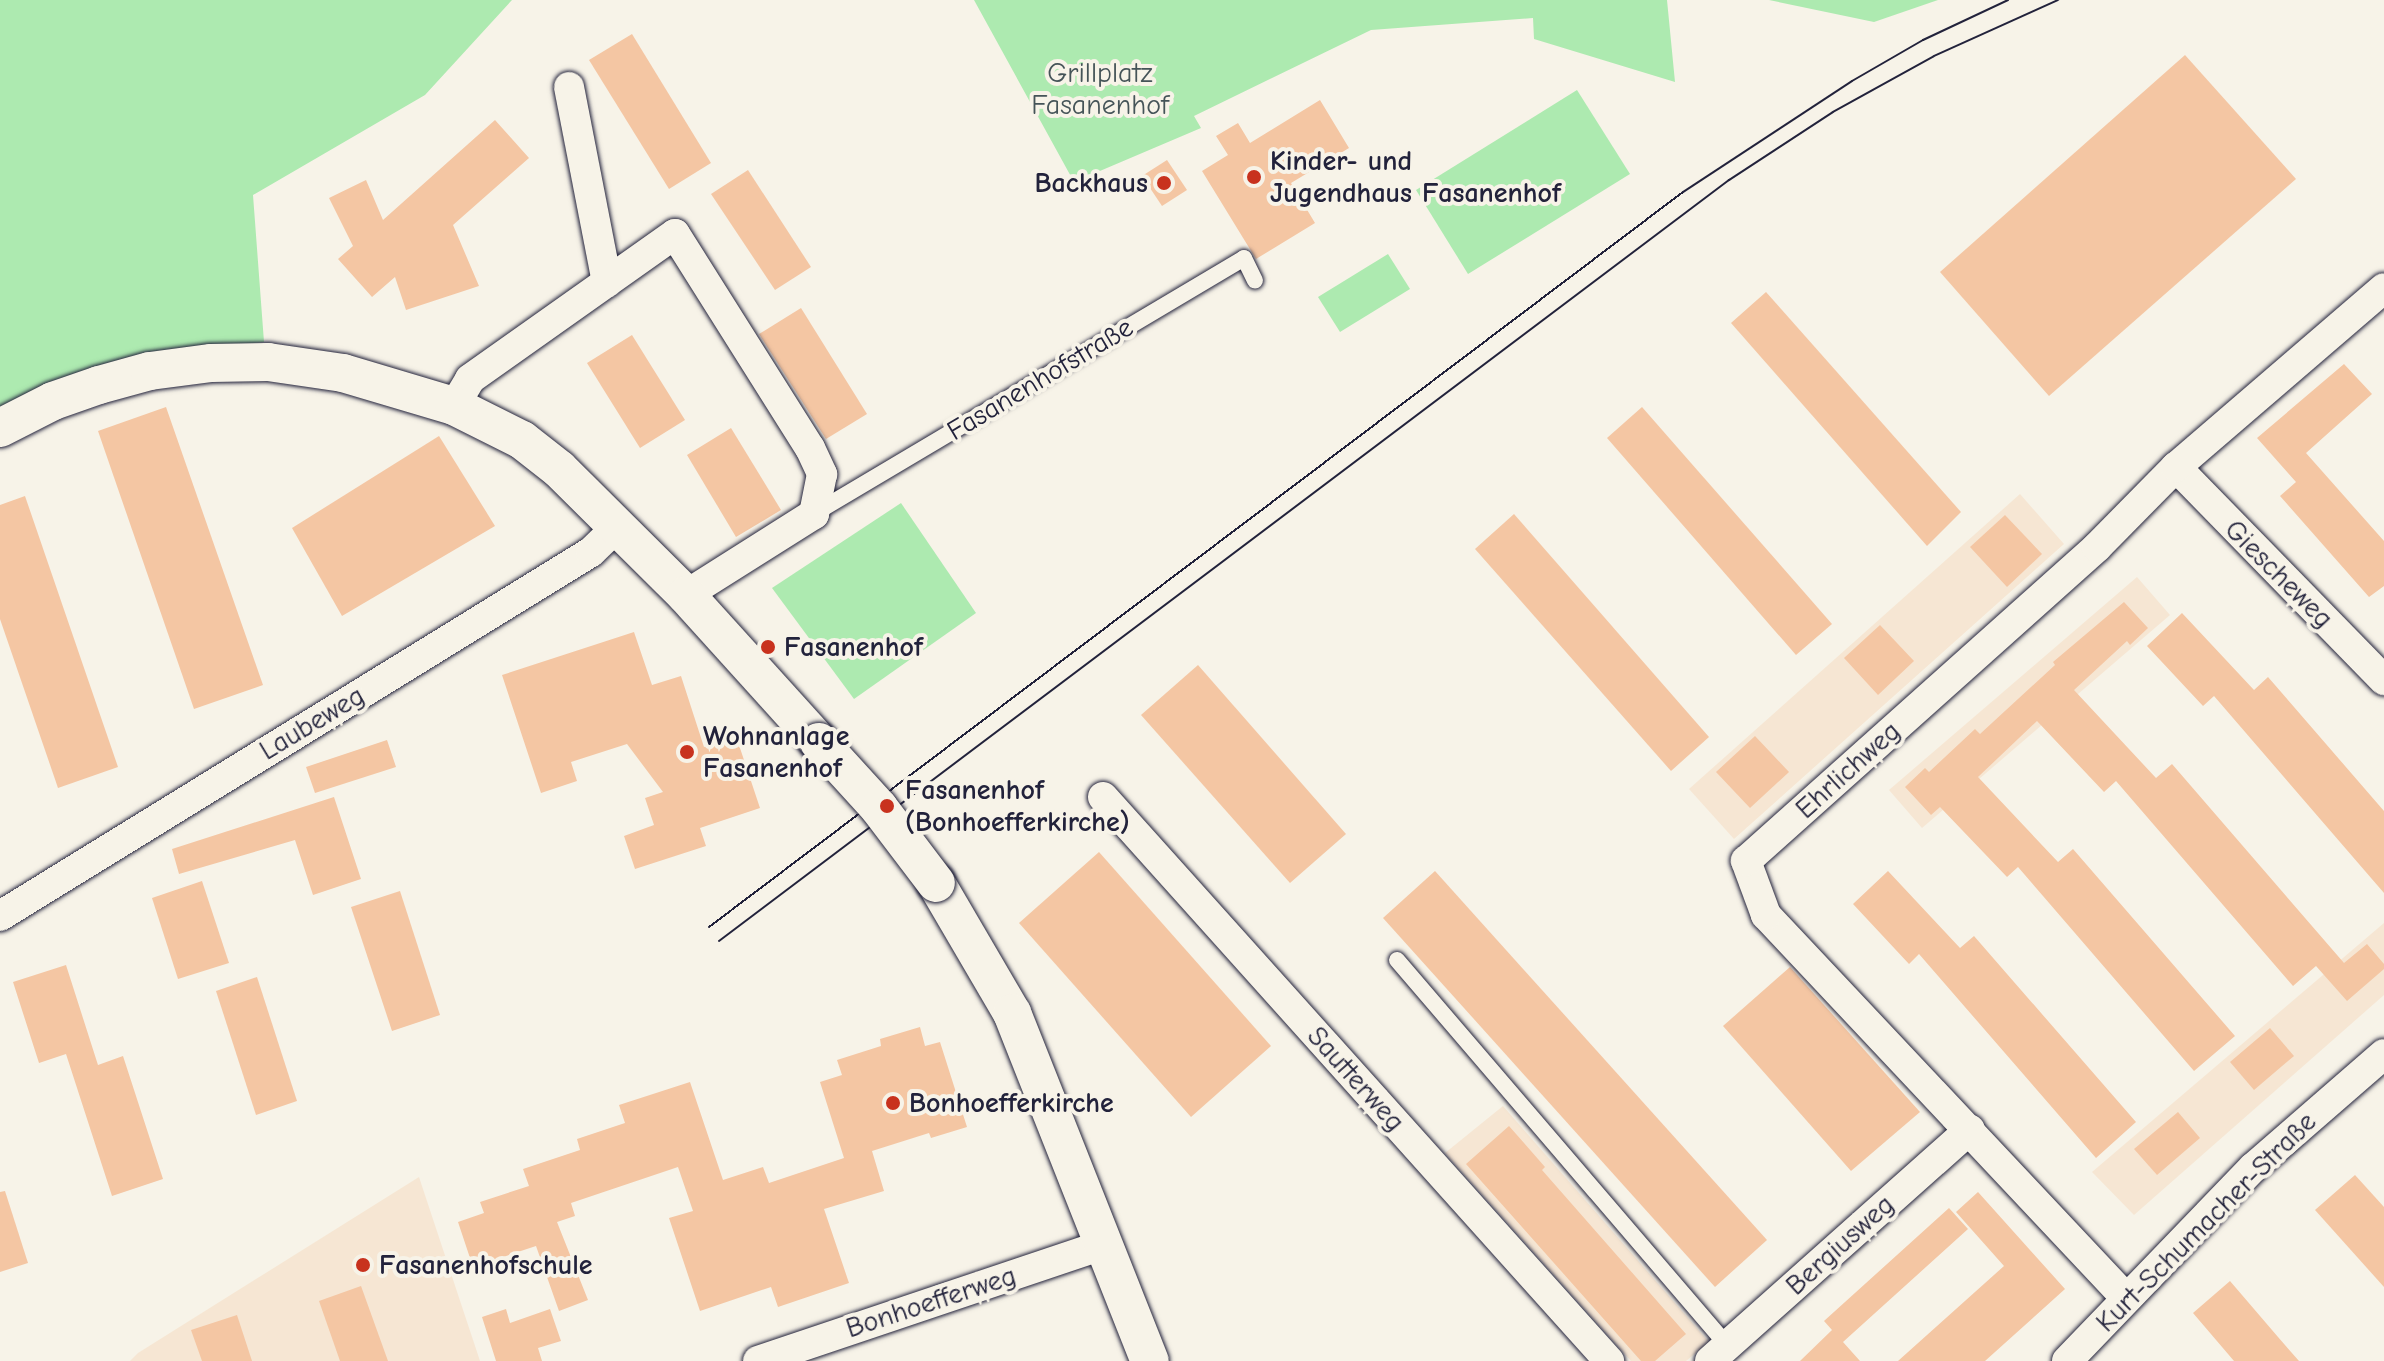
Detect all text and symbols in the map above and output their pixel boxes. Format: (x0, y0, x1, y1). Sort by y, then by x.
park label: Grillplatz Fasanenhof (1031, 56, 1169, 122)
place label: Kinder- und Jugendhaus Fasanenhof (1270, 144, 1561, 210)
place label: Backhaus (1034, 166, 1148, 200)
marker: Kinder- und Jugendhaus Fasanenhof (1245, 168, 1263, 186)
marker: Backhaus (1155, 174, 1173, 192)
street label: Fasanenhofstraße (941, 310, 1139, 448)
street label: Giescheweg (2218, 513, 2340, 635)
place label: Fasanenhof (784, 630, 923, 664)
marker: Fasanenhof (759, 638, 777, 656)
street label: Laubeweg (253, 679, 371, 767)
street label: Ehrlichweg (1789, 714, 1907, 826)
place label: Wohnanlage Fasanenhof (703, 719, 849, 785)
marker: Wohnanlage Fasanenhof (678, 743, 696, 761)
place label: Fasanenhof (Bonhoefferkirche) (905, 773, 1130, 839)
marker: Fasanenhof (Bonhoefferkirche) (876, 795, 898, 817)
street label: Sautterweg (1300, 1020, 1412, 1138)
place label: Bonhoefferkirche (909, 1086, 1114, 1120)
marker: Bonhoefferkirche (884, 1094, 902, 1112)
street label: Kurt-Schumacher-Straße (2089, 1105, 2323, 1339)
street label: Bergiusweg (1779, 1188, 1901, 1302)
place label: Fasanenhofschule (379, 1248, 593, 1282)
marker: Fasanenhofschule (354, 1256, 372, 1274)
street label: Bonhoefferweg (842, 1259, 1020, 1345)

